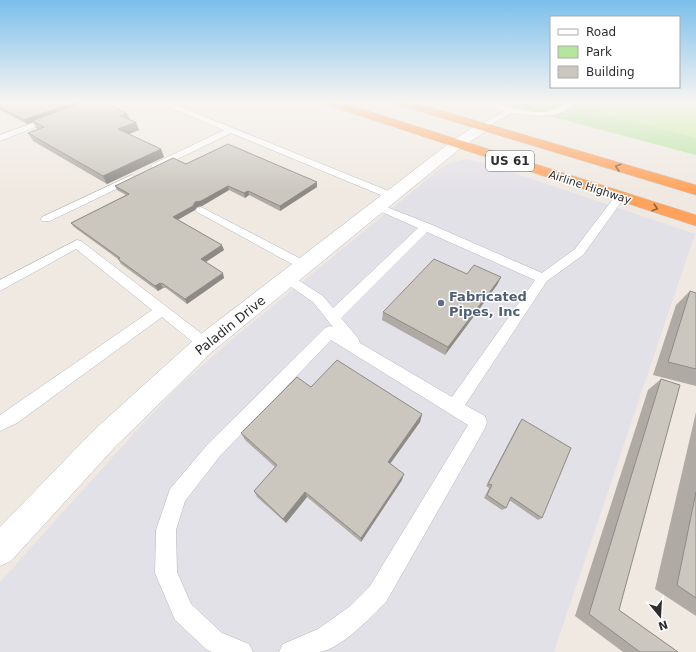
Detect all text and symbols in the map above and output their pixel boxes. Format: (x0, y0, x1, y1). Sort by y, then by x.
legend (550, 16, 680, 88)
text: Road (586, 25, 616, 39)
text: Park (586, 45, 612, 59)
text: Building (586, 65, 635, 79)
road number: US 61 (486, 151, 534, 171)
one-way arrow (615, 163, 622, 172)
street label: Airline Highway (547, 168, 633, 207)
one-way arrow (651, 203, 658, 212)
place label: Fabricated Pipes, Inc (449, 289, 527, 319)
street label: Paladin Drive (192, 293, 268, 358)
marker: Fabricated Pipes, Inc (436, 298, 446, 308)
north arrow (640, 596, 680, 636)
text: N (657, 617, 669, 633)

